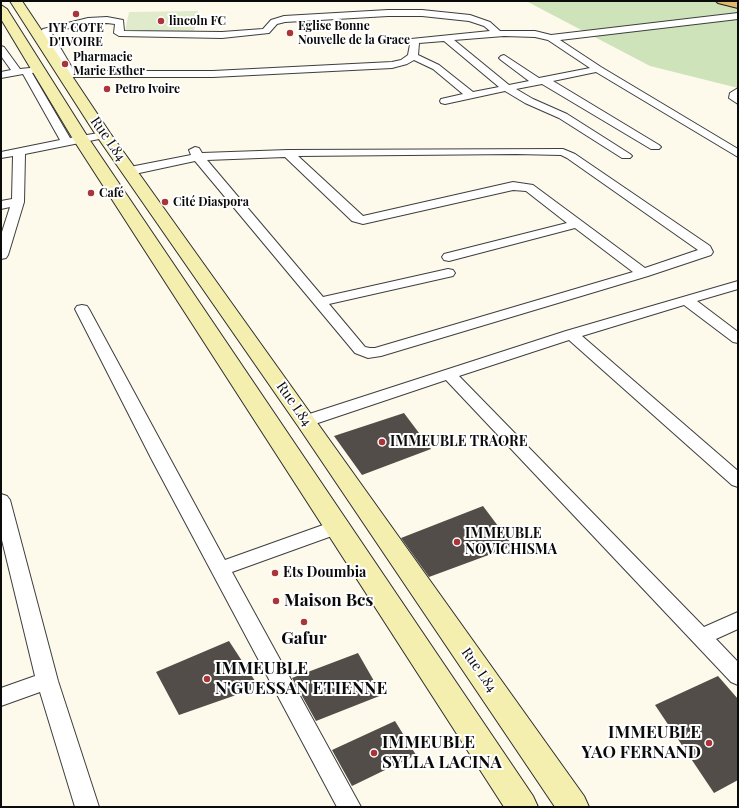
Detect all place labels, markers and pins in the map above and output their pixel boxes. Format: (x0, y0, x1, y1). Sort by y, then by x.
marker: IYF COTE D'IVOIRE (71, 9, 81, 19)
place label: lincoln FC (169, 14, 226, 28)
marker: lincoln FC (156, 16, 166, 26)
place label: Eglise Bonne Nouvelle de la Grace (298, 19, 410, 47)
place label: IYF COTE D'IVOIRE (48, 21, 104, 49)
marker: Eglise Bonne Nouvelle de la Grace (285, 28, 295, 38)
place label: Pharmacie Marie Esther (73, 50, 145, 78)
marker: Pharmacie Marie Esther (60, 59, 70, 69)
place label: Petro Ivoire (115, 82, 180, 96)
marker: Petro Ivoire (102, 84, 112, 94)
place label: Café (99, 186, 124, 200)
marker: Café (86, 188, 96, 198)
place label: Cité Diaspora (173, 195, 249, 209)
marker: Cité Diaspora (160, 197, 170, 207)
place label: IMMEUBLE TRAORE (390, 434, 528, 450)
marker: IMMEUBLE TRAORE (377, 437, 387, 447)
place label: IMMEUBLE NOVICHISMA (465, 526, 557, 558)
marker: IMMEUBLE NOVICHISMA (452, 537, 462, 547)
place label: Ets Doumbia (283, 565, 366, 581)
marker: Ets Doumbia (270, 568, 280, 578)
place label: Maison Bcs (284, 591, 373, 611)
marker: Maison Bcs (271, 596, 281, 606)
marker: Gafur (299, 617, 309, 627)
place label: Gafur (281, 629, 327, 649)
place label: IMMEUBLE N'GUESSAN ETIENNE (215, 659, 387, 699)
marker: IMMEUBLE N'GUESSAN ETIENNE (202, 674, 212, 684)
place label: IMMEUBLE YAO FERNAND (582, 723, 701, 763)
place label: IMMEUBLE SYLLA LACINA (382, 733, 502, 773)
marker: IMMEUBLE YAO FERNAND (704, 738, 714, 748)
marker: IMMEUBLE SYLLA LACINA (369, 748, 379, 758)

